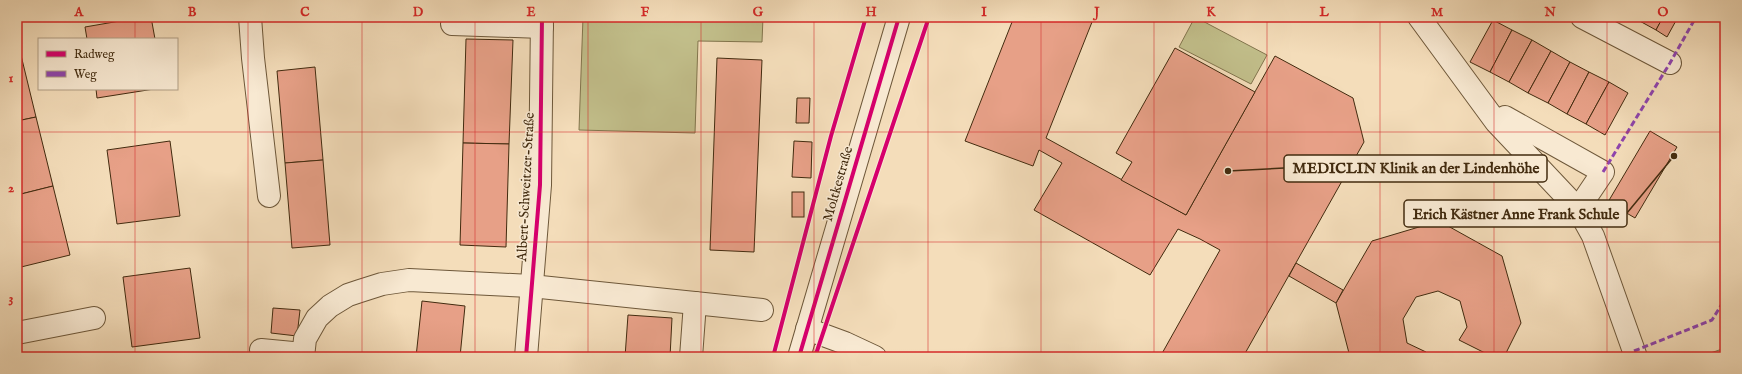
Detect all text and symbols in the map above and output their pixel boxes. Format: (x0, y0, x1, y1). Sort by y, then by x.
text: A (74, 4, 85, 21)
text: B (188, 4, 197, 21)
text: C (300, 4, 310, 21)
text: D (413, 4, 424, 21)
text: E (526, 4, 536, 21)
text: F (641, 4, 650, 21)
text: G (753, 4, 764, 21)
text: H (865, 4, 877, 21)
text: I (981, 4, 987, 21)
text: J (1092, 4, 1100, 21)
text: K (1206, 4, 1216, 21)
text: L (1318, 4, 1329, 21)
text: M (1431, 4, 1444, 21)
text: N (1543, 4, 1556, 21)
text: O (1658, 4, 1669, 21)
legend (38, 38, 178, 90)
text: Radweg (74, 47, 115, 62)
text: Weg (74, 67, 97, 82)
text: 1 (9, 70, 14, 87)
street label: Albert-Schweitzer-Straße (513, 111, 539, 263)
street label: Moltkestraße (819, 144, 857, 224)
callout: MEDICLIN Klinik an der Lindenhöhe (1284, 155, 1547, 182)
text: MEDICLIN Klinik an der Lindenhöhe (1293, 159, 1539, 178)
text: 2 (8, 180, 14, 197)
callout: Erich Kästner Anne Frank Schule (1404, 200, 1627, 227)
text: Erich Kästner Anne Frank Schule (1413, 205, 1619, 224)
text: 3 (9, 290, 14, 307)

